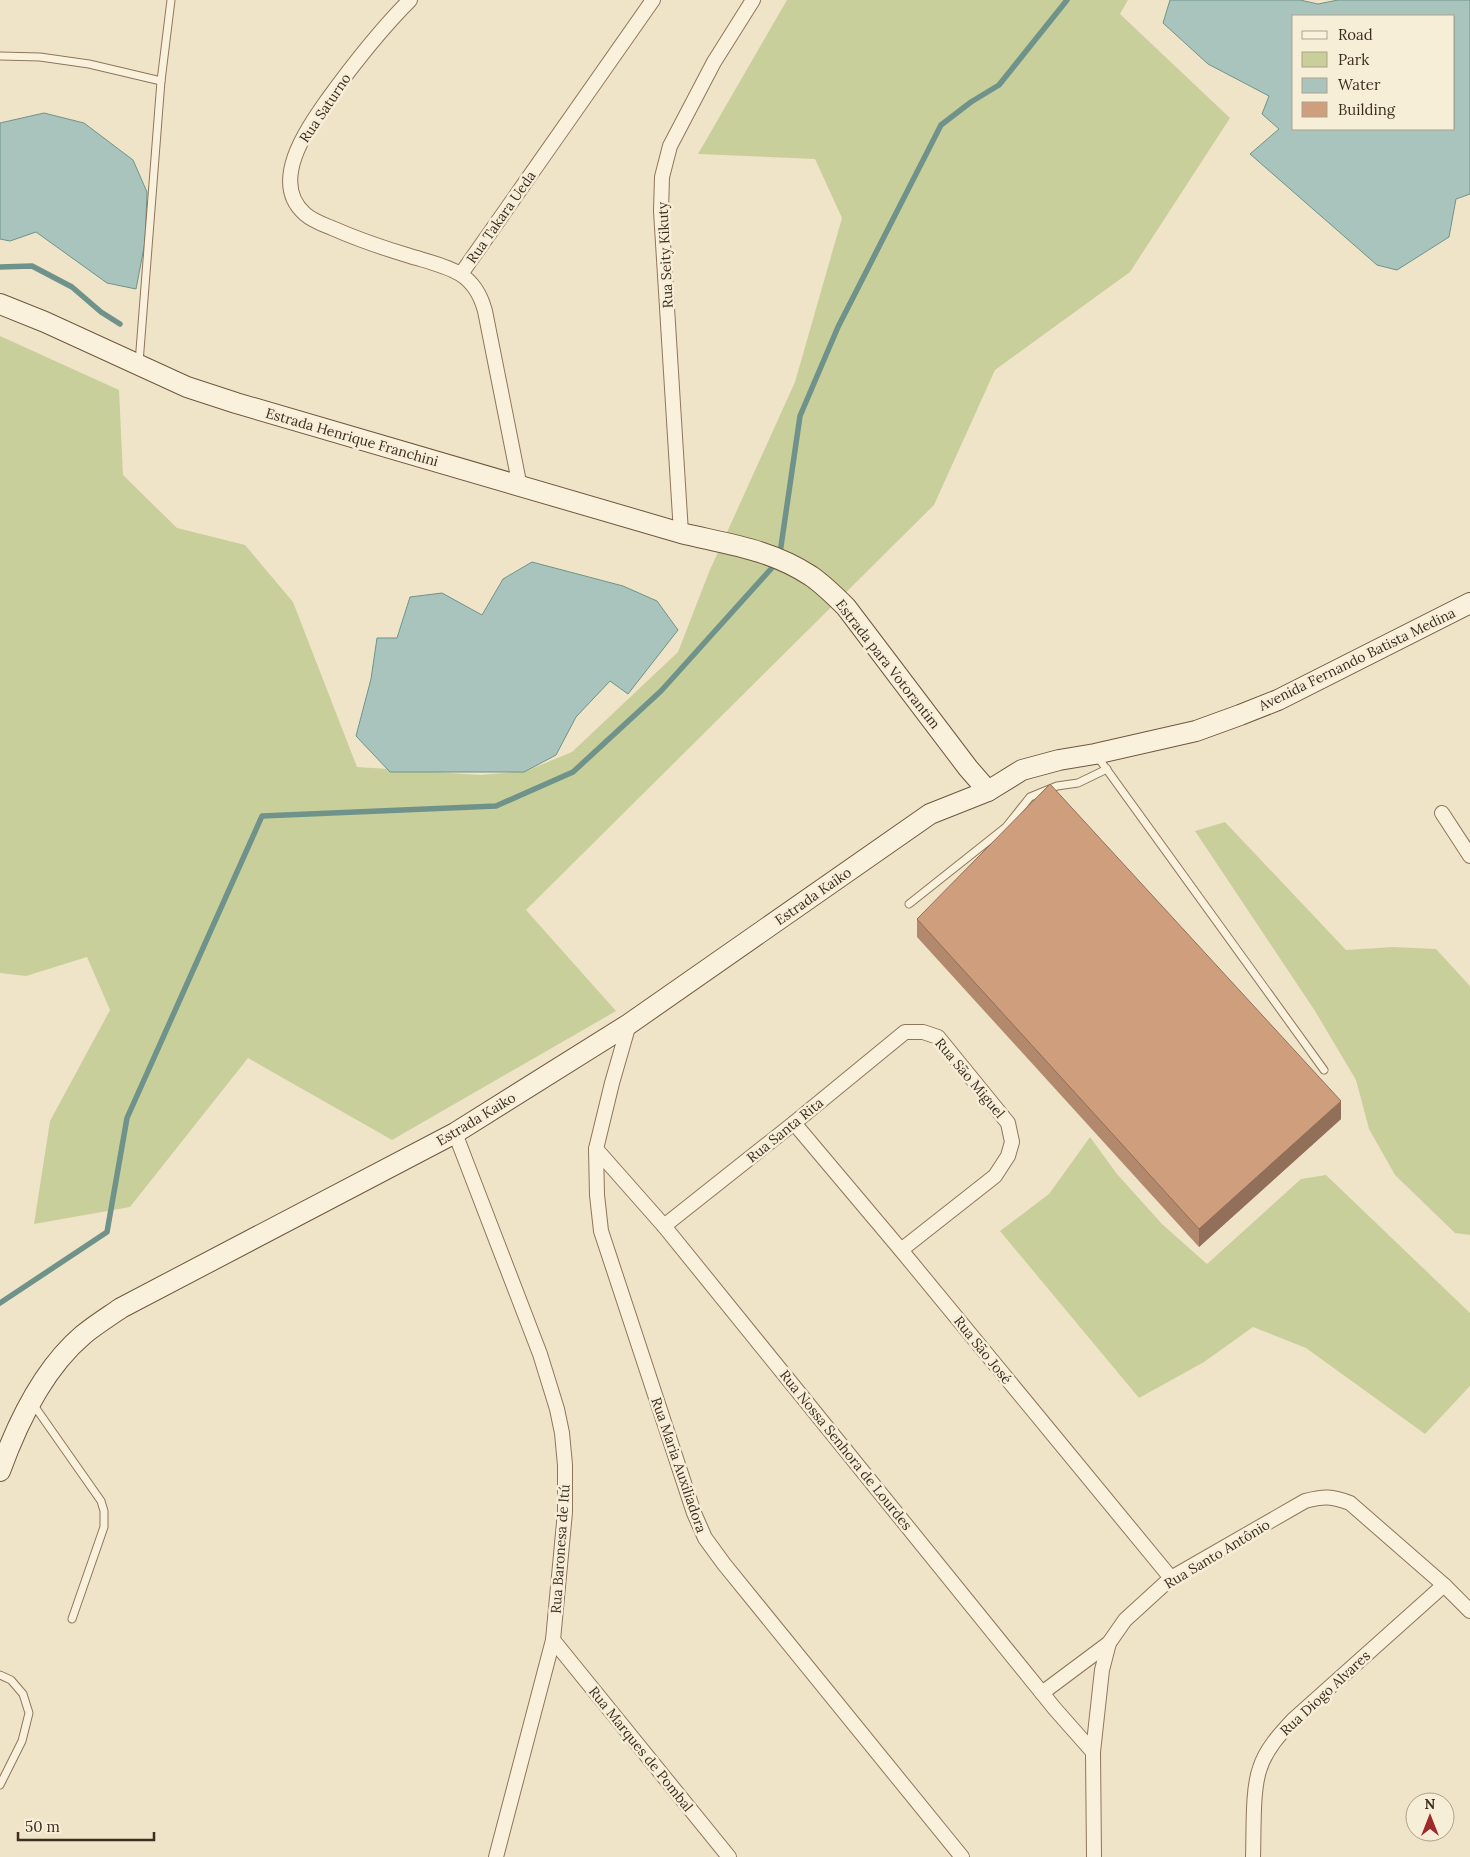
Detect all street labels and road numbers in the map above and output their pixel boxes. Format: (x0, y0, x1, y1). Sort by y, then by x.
street label: Rua Saturno (295, 70, 355, 146)
street label: Rua Takara Ueda (462, 167, 540, 267)
street label: Rua Seity Kikuty (653, 201, 677, 309)
street label: Estrada Henrique Franchini (264, 404, 441, 470)
street label: Estrada para Votorantim (832, 596, 944, 733)
street label: Avenida Fernando Batista Medina (1255, 603, 1458, 715)
street label: Estrada Kaiko (771, 863, 855, 929)
street label: Rua São Miguel (931, 1034, 1009, 1122)
street label: Estrada Kaiko (433, 1088, 519, 1150)
street label: Rua Santa Rita (743, 1094, 827, 1166)
street label: Rua São José (950, 1312, 1016, 1388)
street label: Rua Nossa Senhora de Lourdes (776, 1366, 916, 1534)
street label: Rua Maria Auxiliadora (647, 1395, 711, 1535)
street label: Rua Baronesa de Itú (547, 1484, 573, 1614)
street label: Rua Santo Antônio (1161, 1515, 1273, 1593)
street label: Rua Diogo Alvares (1276, 1647, 1374, 1739)
street label: Rua Marques de Pombal (585, 1683, 697, 1815)

